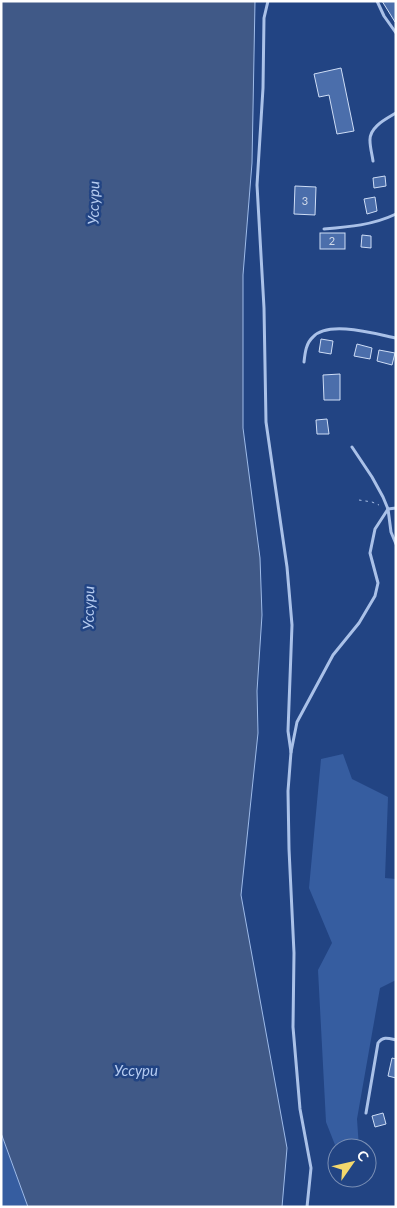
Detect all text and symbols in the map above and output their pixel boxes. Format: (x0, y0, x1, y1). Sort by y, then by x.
water label: Уссури (84, 181, 102, 225)
house number: 3 (302, 194, 308, 207)
house number: 2 (329, 234, 335, 247)
water label: Уссури (79, 586, 97, 630)
water label: Уссури (114, 1061, 158, 1079)
north arrow (327, 1138, 377, 1188)
text: С (354, 1147, 373, 1165)

